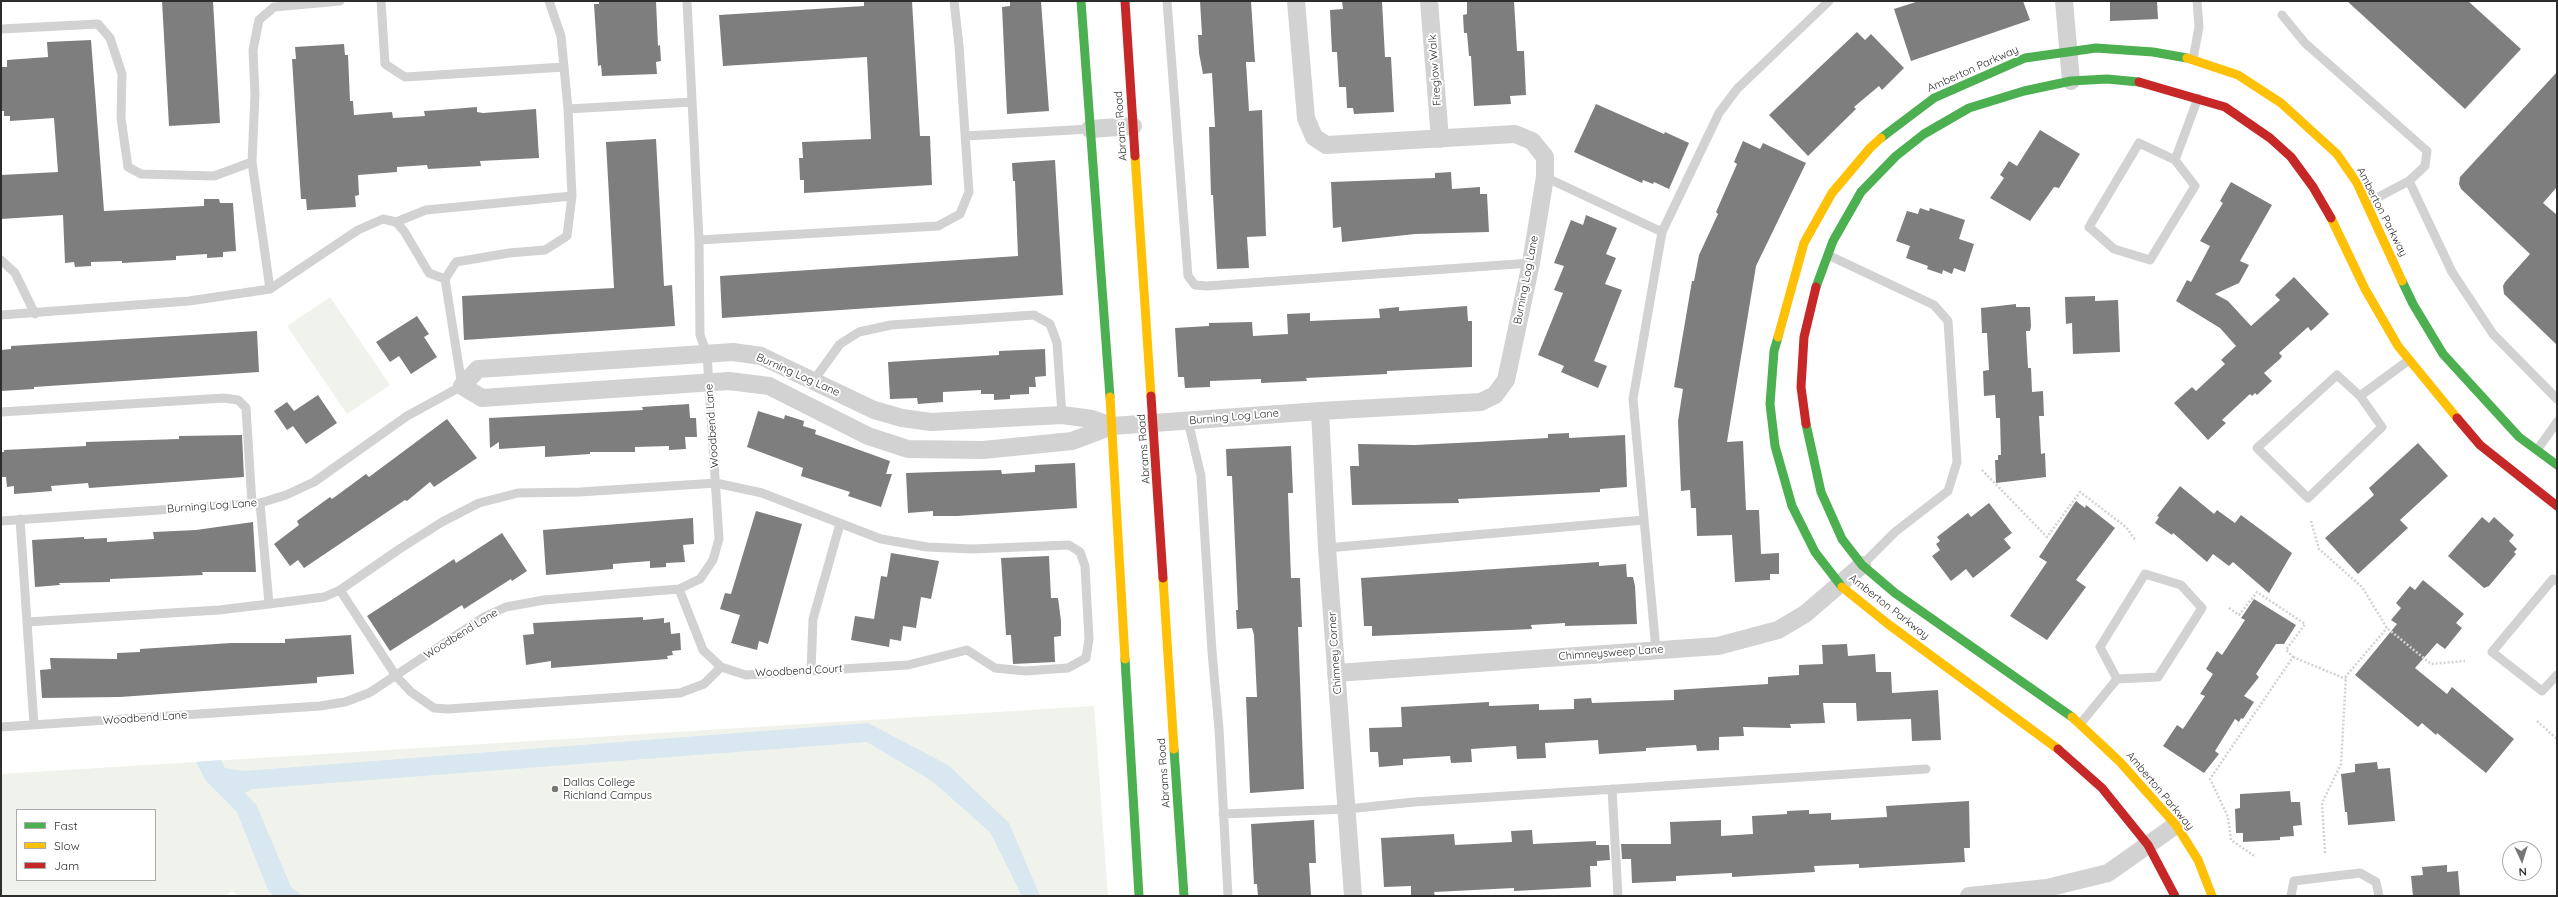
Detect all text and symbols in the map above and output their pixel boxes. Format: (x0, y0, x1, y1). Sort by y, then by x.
street label: Fireglow Walk (1426, 34, 1444, 106)
street label: Amberton Parkway (1925, 43, 2021, 95)
street label: Abrams Road (1112, 91, 1130, 161)
street label: Amberton Parkway (2354, 165, 2410, 259)
street label: Burning Log Lane (1511, 235, 1541, 325)
street label: Burning Log Lane (754, 351, 842, 399)
street label: Woodbend Lane (702, 383, 722, 469)
street label: Burning Log Lane (1189, 407, 1279, 427)
street label: Abrams Road (1135, 414, 1153, 484)
street label: Burning Log Lane (167, 496, 257, 516)
street label: Amberton Parkway (1846, 571, 1932, 643)
street label: Woodbend Lane (422, 606, 500, 662)
street label: Chimney Corner (1326, 611, 1344, 695)
street label: Chimneysweep Lane (1558, 643, 1664, 663)
street label: Woodbend Court (755, 662, 843, 680)
street label: Woodbend Lane (102, 708, 188, 728)
street label: Abrams Road (1155, 738, 1173, 808)
street label: Amberton Parkway (2123, 749, 2197, 833)
place label: Dallas College Richland Campus (563, 776, 652, 802)
marker: Dallas College Richland Campus (550, 784, 560, 794)
legend (16, 809, 156, 881)
text: Fast (54, 818, 78, 833)
text: Slow (54, 838, 80, 853)
north arrow (2502, 841, 2542, 881)
text: Jam (54, 858, 79, 873)
text: N (2518, 865, 2527, 879)

